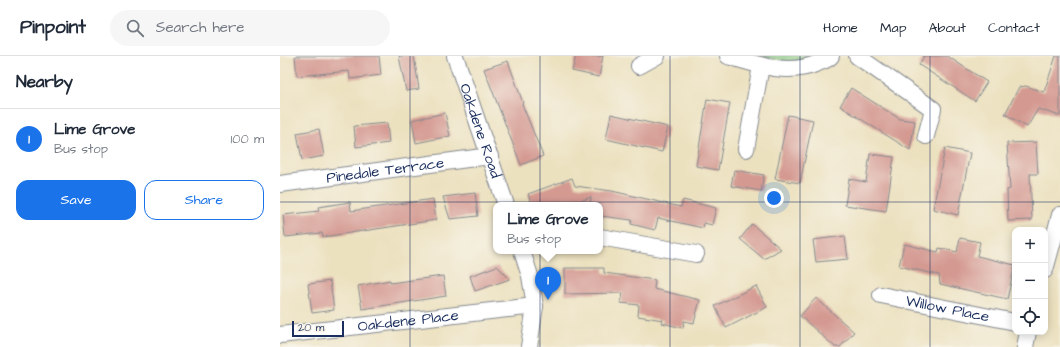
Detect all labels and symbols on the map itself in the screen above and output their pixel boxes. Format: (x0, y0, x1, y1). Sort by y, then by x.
street label: Oakdene Road (455, 81, 507, 181)
street label: Pinedale Terrace (325, 152, 445, 188)
your location (764, 188, 784, 208)
pin: 1 (535, 267, 561, 300)
street label: Willow Place (904, 290, 991, 327)
street label: Oakdene Place (357, 304, 460, 337)
scale bar (292, 319, 344, 338)

